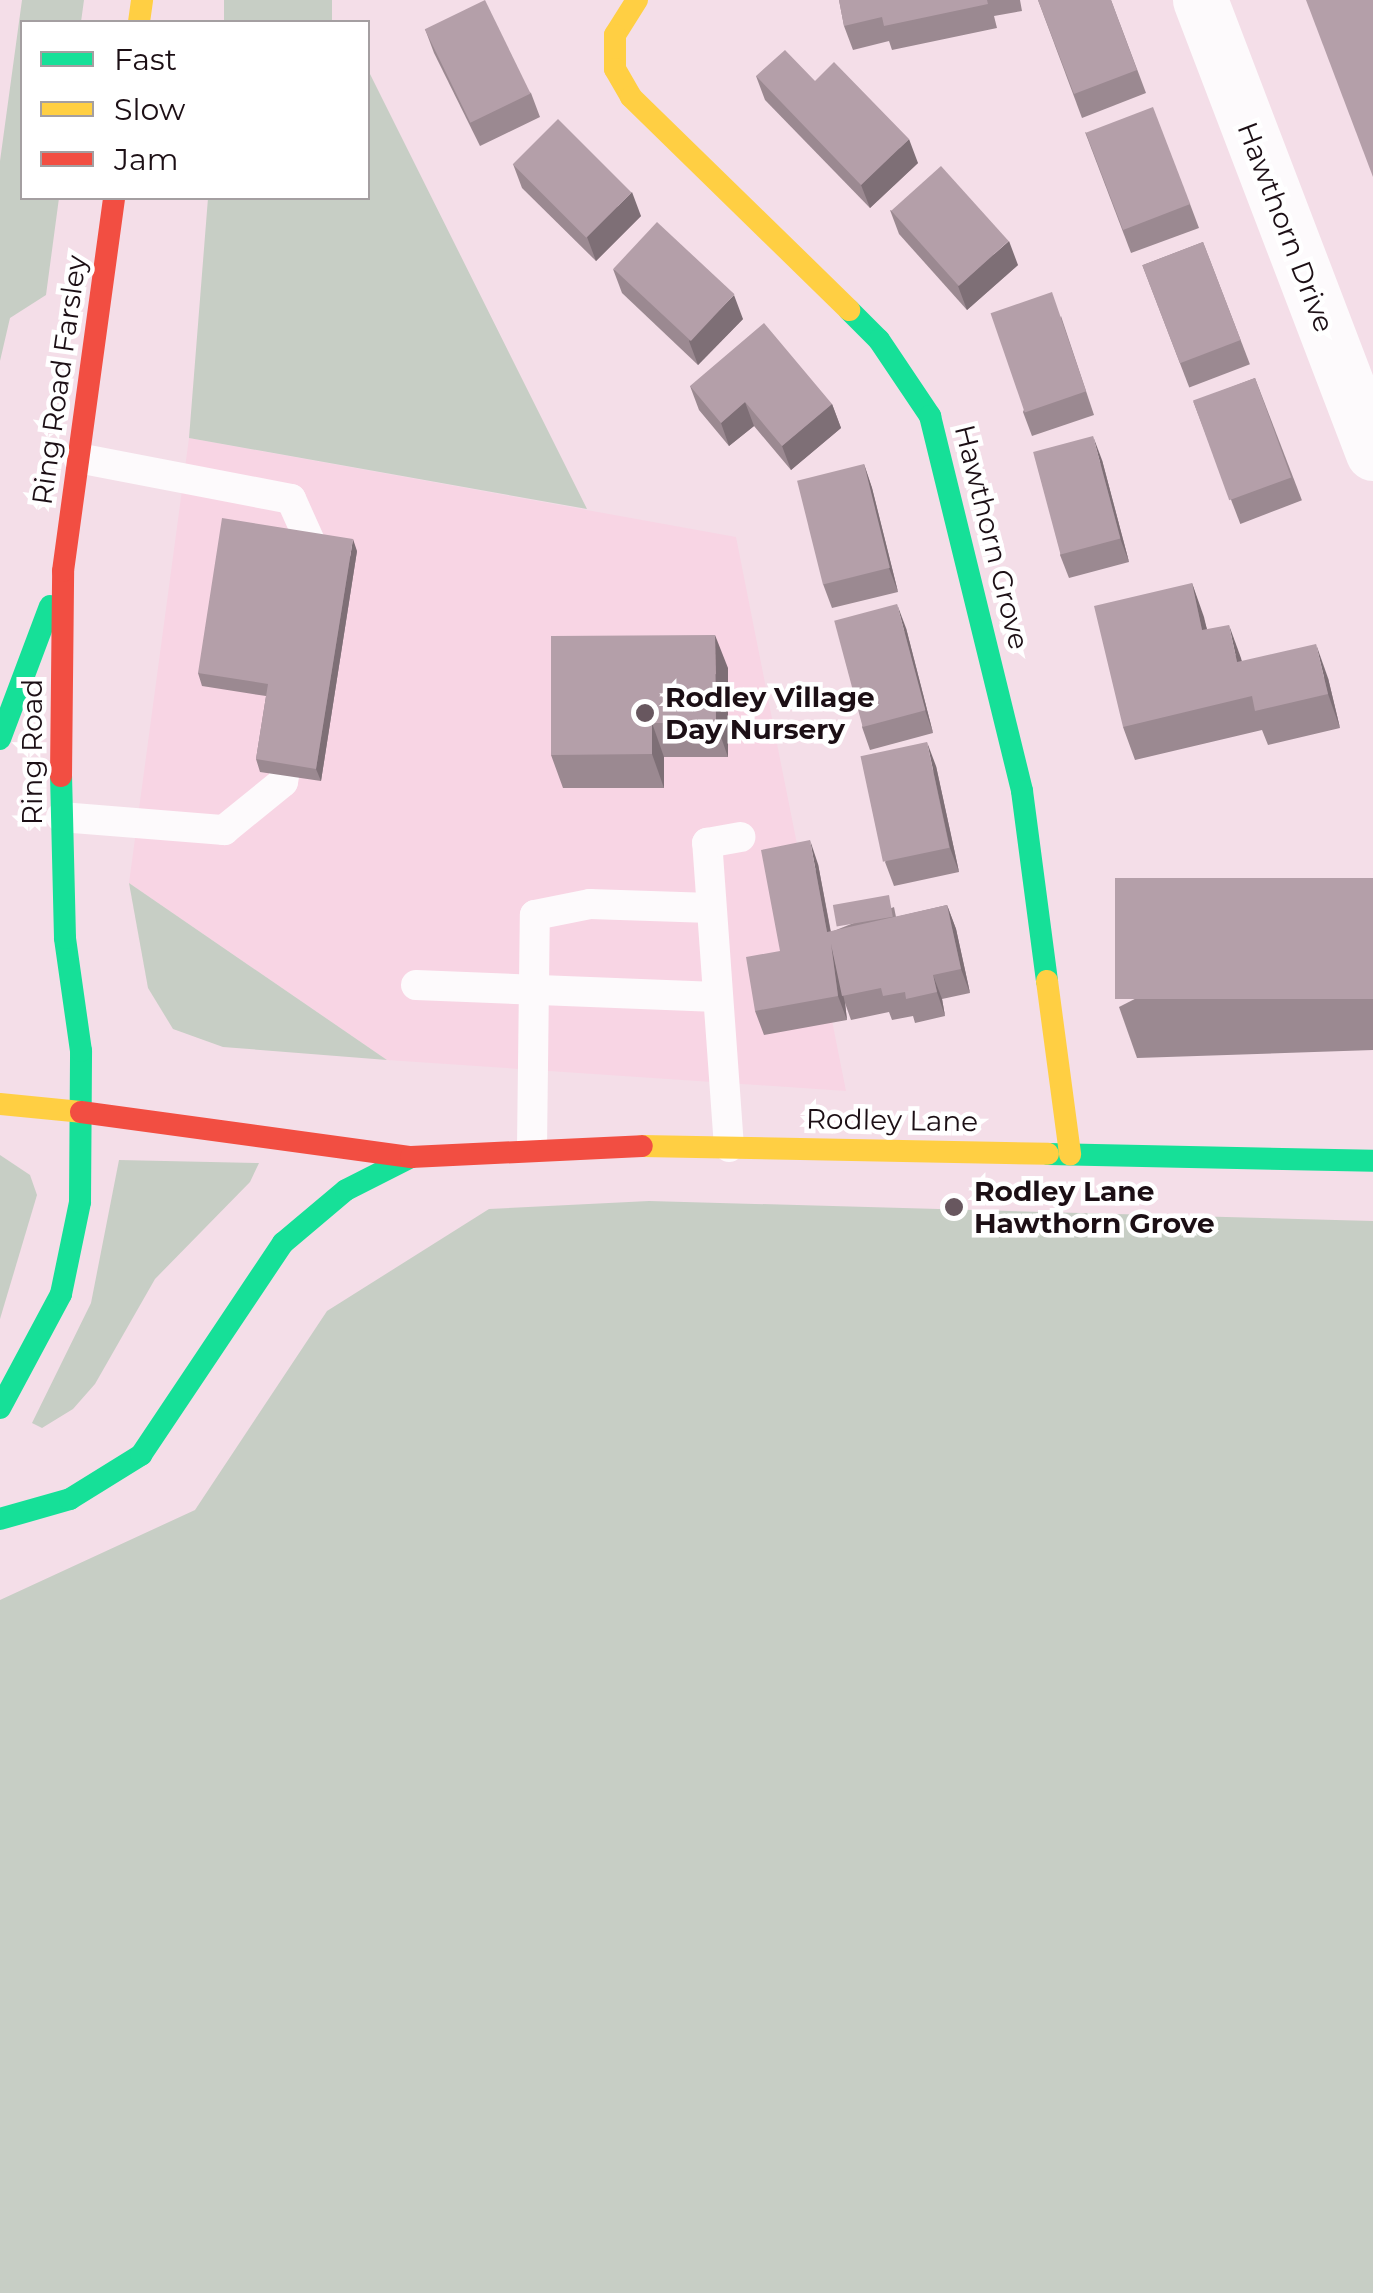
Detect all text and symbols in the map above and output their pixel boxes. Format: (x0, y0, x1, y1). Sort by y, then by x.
legend (20, 20, 370, 200)
text: Fast (114, 41, 177, 78)
text: Slow (114, 91, 185, 128)
street label: Hawthorn Drive (1230, 117, 1342, 337)
text: Jam (114, 141, 179, 178)
street label: Ring Road Farsley (25, 253, 93, 507)
street label: Hawthorn Grove (948, 421, 1036, 653)
street label: Ring Road (15, 679, 49, 825)
place label: Rodley Village Day Nursery (665, 680, 875, 746)
marker: Rodley Village Day Nursery (634, 702, 656, 724)
street label: Rodley Lane (806, 1102, 978, 1138)
place label: Rodley Lane Hawthorn Grove (974, 1174, 1215, 1240)
marker: Rodley Lane Hawthorn Grove (943, 1196, 965, 1218)

